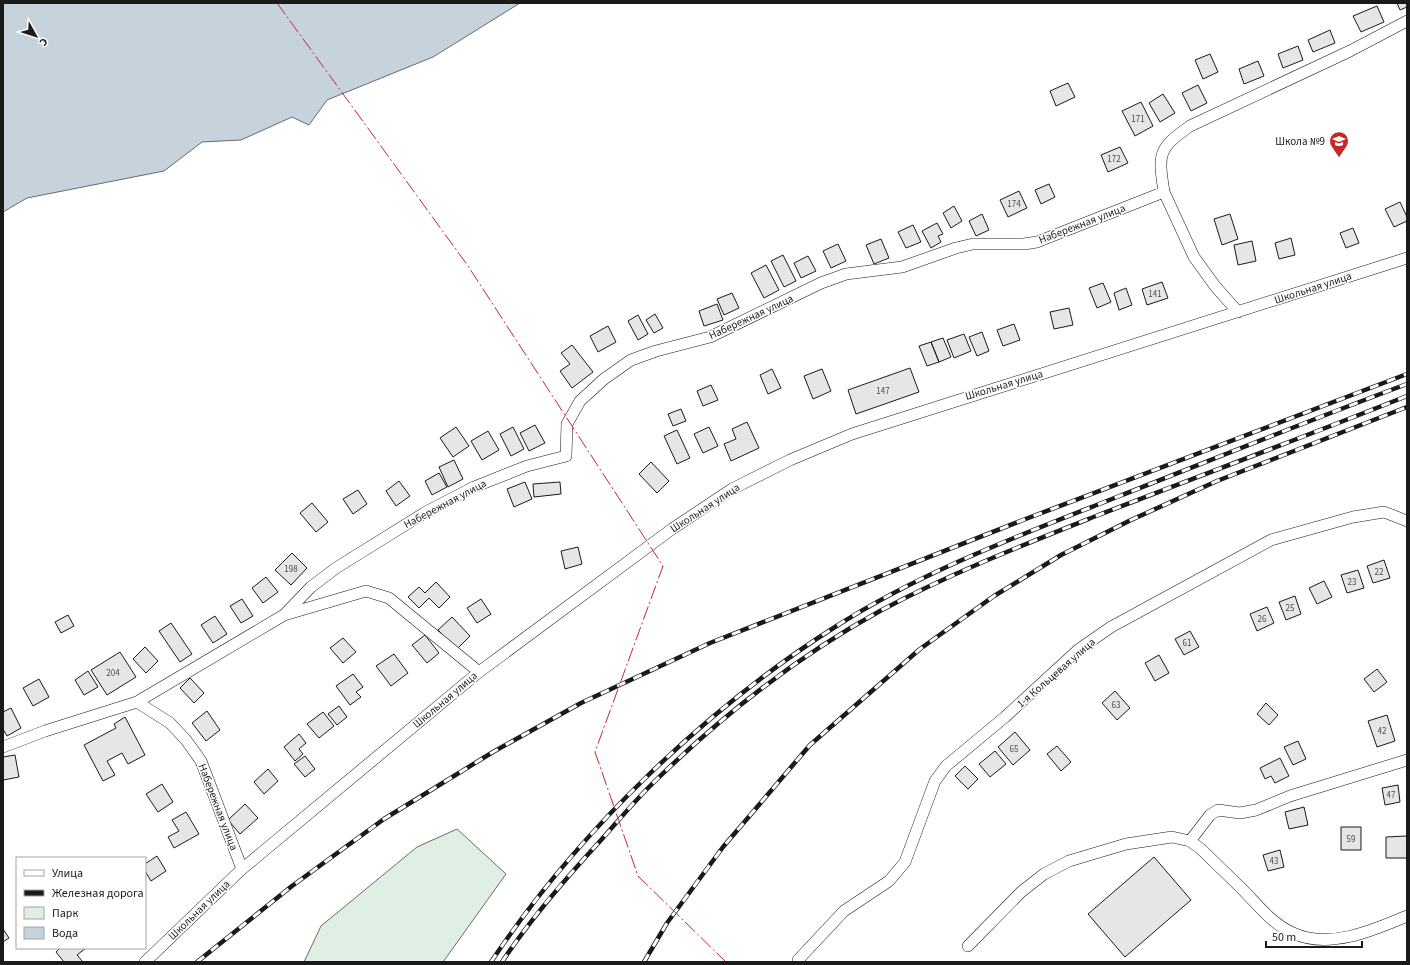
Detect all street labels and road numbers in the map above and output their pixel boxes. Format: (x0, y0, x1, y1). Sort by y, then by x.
street label: Набережная улица (1037, 201, 1127, 247)
street label: Школьная улица (1272, 268, 1354, 308)
street label: Набережная улица (706, 291, 796, 343)
street label: Школьная улица (963, 366, 1045, 404)
street label: Набережная улица (401, 476, 489, 532)
street label: Школьная улица (667, 480, 743, 536)
street label: 1-я Кольцевая улица (1014, 635, 1098, 711)
street label: Школьная улица (409, 668, 481, 732)
street label: Набережная улица (195, 762, 241, 852)
street label: Школьная улица (165, 877, 233, 943)

